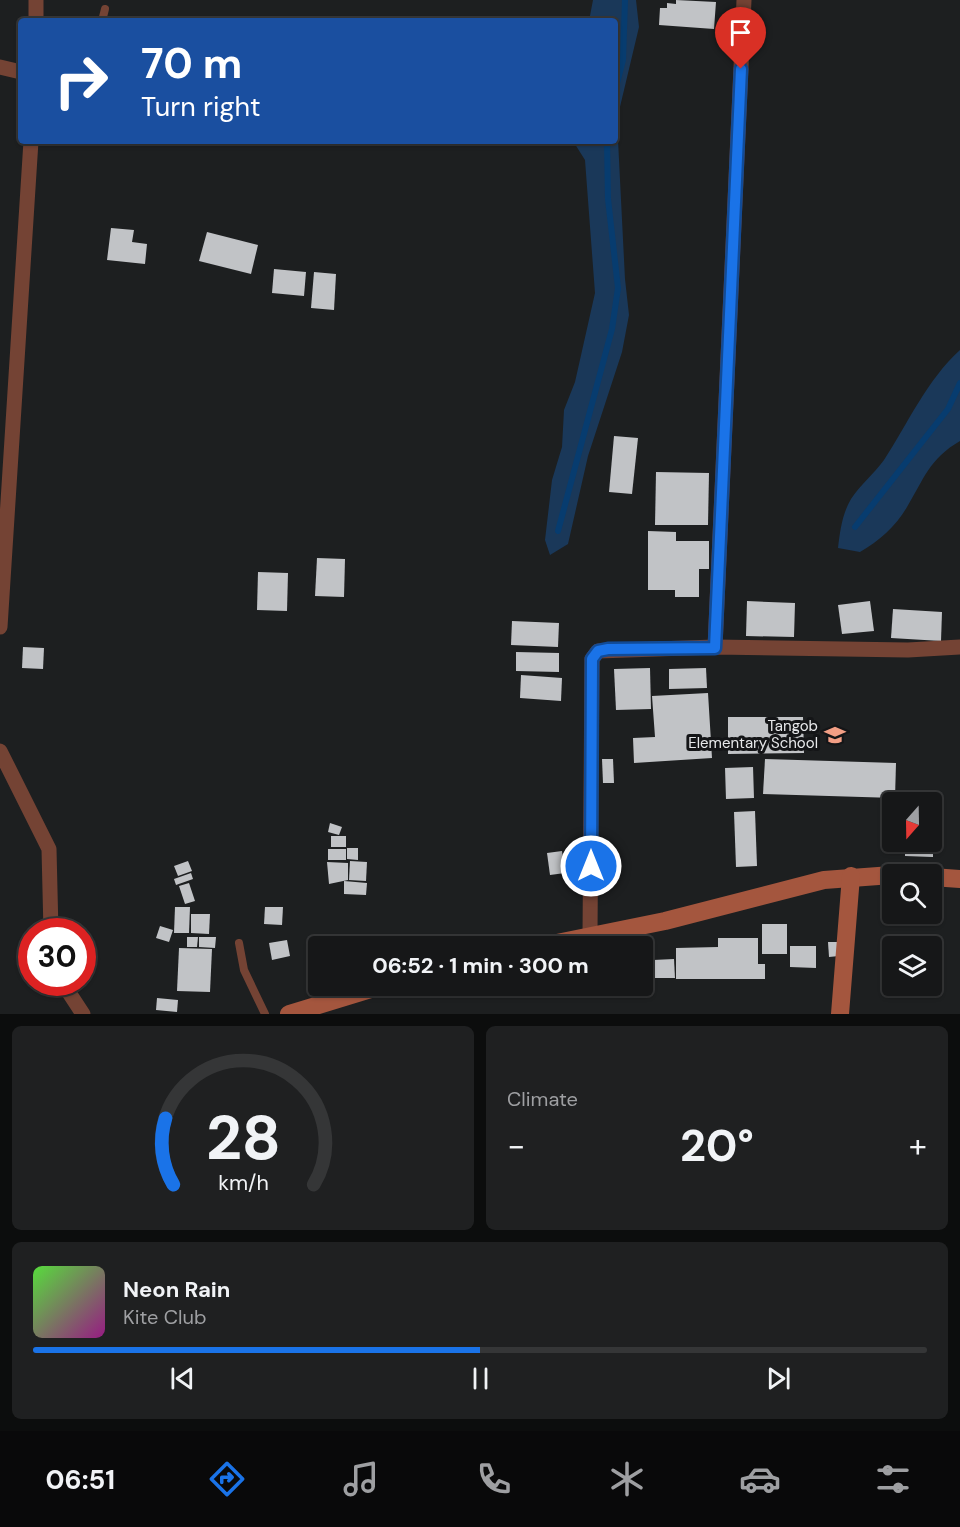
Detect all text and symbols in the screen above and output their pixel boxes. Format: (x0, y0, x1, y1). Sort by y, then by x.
pin (715, 7, 766, 69)
icon: arrive (724, 16, 757, 49)
text: 70 m (141, 36, 242, 91)
icon: right (42, 42, 120, 120)
text: Turn right (141, 89, 261, 124)
place label: Tangob Elementary School (688, 716, 818, 753)
school or university icon: Tangob Elementary School (823, 723, 847, 747)
north arrow (882, 792, 942, 852)
map controls (882, 792, 942, 996)
position arrow (559, 834, 623, 898)
button: search (882, 864, 942, 924)
speed limit sign: 30 (18, 918, 96, 996)
button: layers (882, 936, 942, 996)
text: 06:52 · 1 min · 300 m (372, 951, 589, 980)
text: Climate (507, 1086, 578, 1112)
text: 28 (205, 1097, 281, 1178)
text: 20° (680, 1116, 754, 1175)
text: − (507, 1124, 525, 1167)
text: + (909, 1124, 927, 1167)
text: km/h (218, 1169, 268, 1197)
text: Neon Rain (123, 1275, 230, 1304)
text: Kite Club (123, 1304, 207, 1330)
icon: previous (166, 1362, 199, 1395)
icon: pause (464, 1362, 497, 1395)
icon: next (762, 1362, 795, 1395)
icon: directions (206, 1458, 248, 1500)
icon: music (340, 1458, 382, 1500)
icon: phone (473, 1458, 515, 1500)
icon: climate (606, 1458, 648, 1500)
icon: car (739, 1458, 781, 1500)
icon: filters (872, 1458, 914, 1500)
text: 06:51 (46, 1462, 115, 1497)

